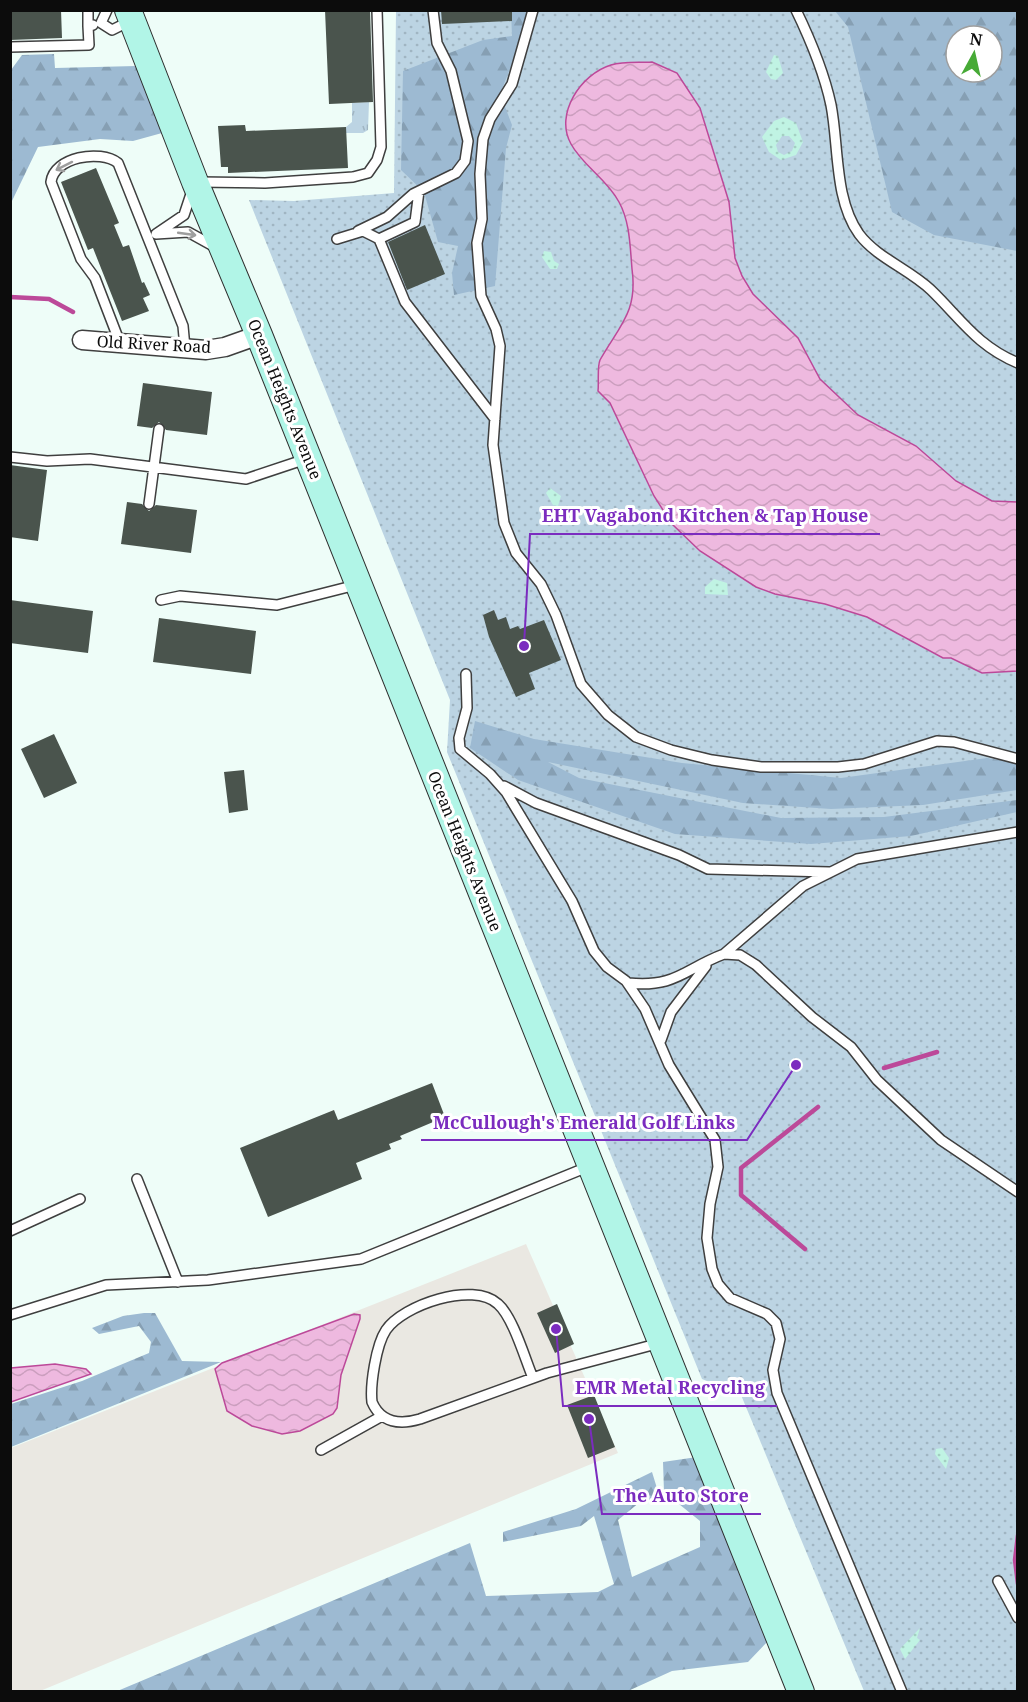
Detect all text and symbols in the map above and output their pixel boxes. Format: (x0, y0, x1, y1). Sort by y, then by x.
north arrow (944, 24, 1004, 84)
text: N (968, 27, 984, 51)
one-way arrow (56, 160, 74, 172)
one-way arrow (177, 229, 196, 240)
street label: Ocean Heights Avenue (243, 316, 327, 482)
street label: Old River Road (96, 330, 212, 358)
callout: EHT Vagabond Kitchen & Tap House (530, 498, 880, 534)
text: EHT Vagabond Kitchen & Tap House (542, 503, 868, 527)
street label: Ocean Heights Avenue (423, 768, 507, 934)
callout: McCullough's Emerald Golf Links (421, 1104, 747, 1140)
text: McCullough's Emerald Golf Links (433, 1110, 735, 1134)
callout: EMR Metal Recycling (563, 1370, 777, 1406)
text: EMR Metal Recycling (575, 1375, 766, 1399)
callout: The Auto Store (602, 1478, 761, 1514)
text: The Auto Store (613, 1483, 749, 1507)

